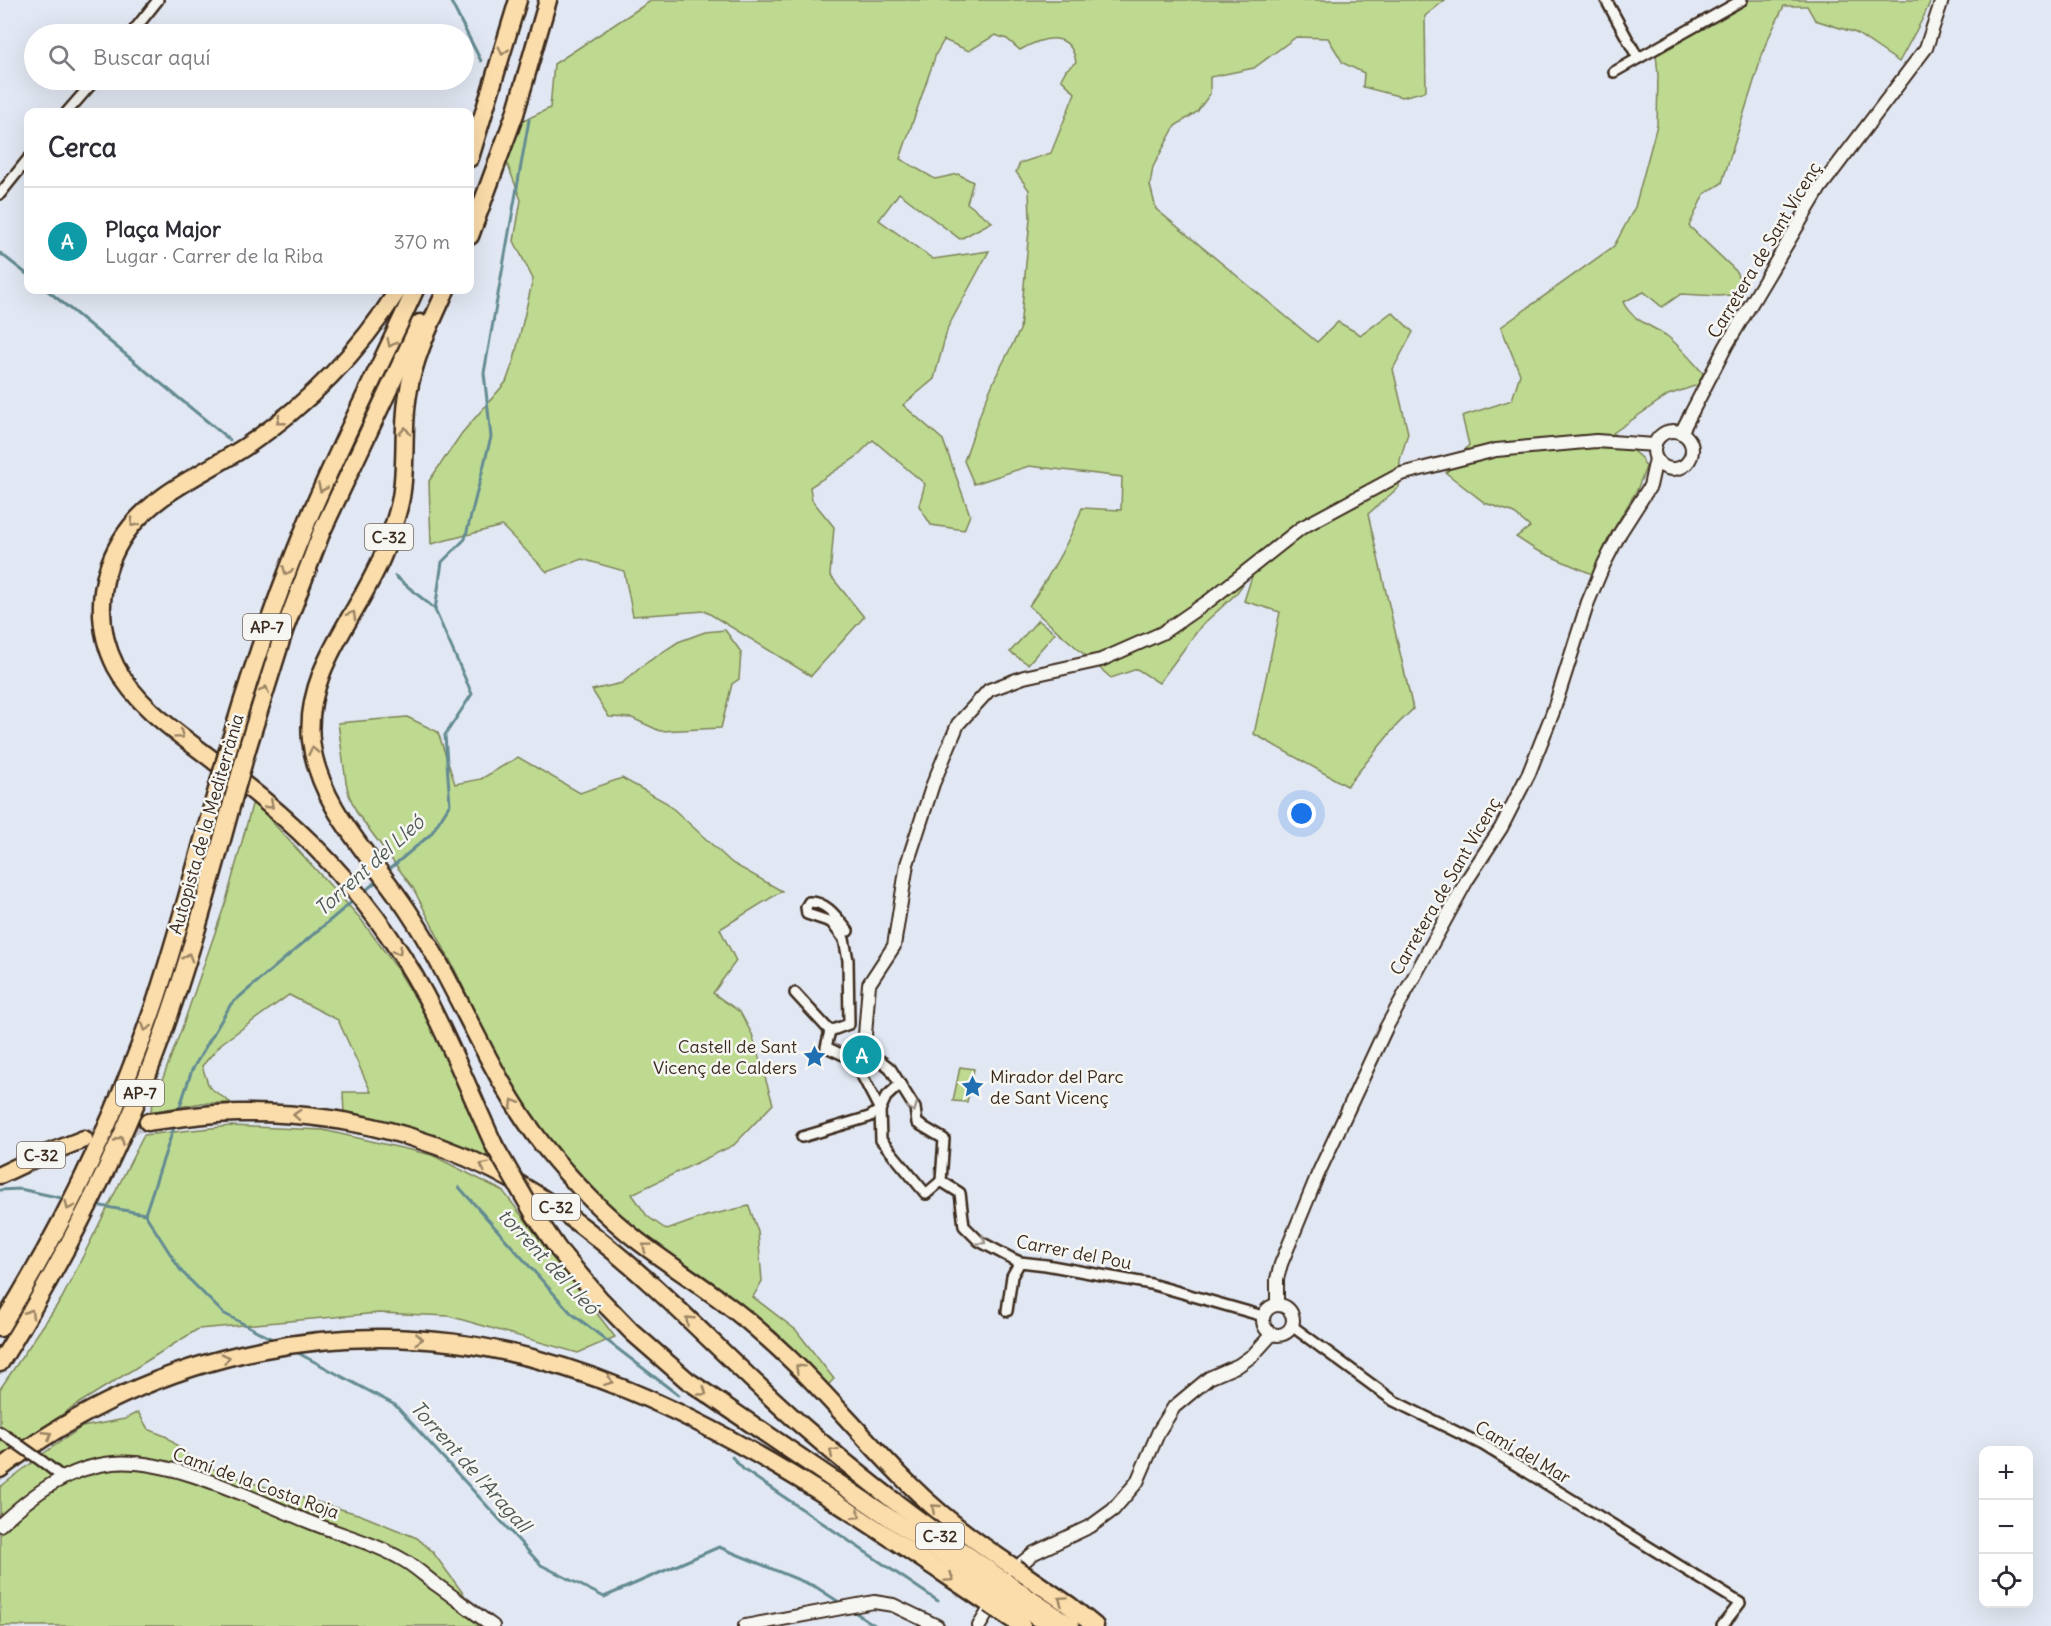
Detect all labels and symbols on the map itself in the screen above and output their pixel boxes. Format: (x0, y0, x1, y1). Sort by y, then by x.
one-way arrow (498, 46, 510, 56)
street label: Carretera de Sant Vicenç (1702, 158, 1826, 342)
one-way arrow (386, 336, 398, 347)
one-way arrow (276, 414, 287, 425)
one-way arrow (399, 426, 412, 435)
one-way arrow (317, 482, 329, 493)
one-way arrow (130, 516, 141, 527)
road number: C-32 (365, 524, 413, 550)
one-way arrow (282, 565, 294, 576)
one-way arrow (345, 611, 356, 622)
road number: AP-7 (243, 614, 291, 640)
one-way arrow (258, 685, 270, 696)
street label: Autopista de la Mediterrània (163, 711, 249, 937)
one-way arrow (173, 727, 184, 738)
one-way arrow (307, 746, 320, 756)
street label: Carretera de Sant Vicenç (1385, 793, 1505, 979)
one-way arrow (263, 798, 274, 809)
your location (1287, 799, 1316, 828)
water label: Torrent del Lleó (309, 808, 430, 921)
one-way arrow (391, 945, 403, 955)
one-way arrow (181, 952, 193, 963)
one-way arrow (141, 1021, 153, 1032)
pin: A (842, 1032, 882, 1078)
place label: Castell de Sant Vicenç de Calders (653, 1035, 797, 1079)
place icon: Castell de Sant Vicenç de Calders (802, 1043, 828, 1069)
place label: Mirador del Parc de Sant Vicenç (990, 1065, 1124, 1109)
place icon: Mirador del Parc de Sant Vicenç (959, 1073, 985, 1099)
road number: AP-7 (116, 1080, 164, 1106)
one-way arrow (510, 1099, 522, 1109)
one-way arrow (906, 1101, 918, 1112)
one-way arrow (292, 1109, 301, 1122)
one-way arrow (113, 1135, 125, 1146)
road number: C-32 (17, 1142, 65, 1168)
one-way arrow (479, 1161, 490, 1173)
road number: C-32 (532, 1194, 580, 1220)
one-way arrow (65, 1199, 76, 1210)
water label: torrent del Lleó (493, 1203, 606, 1321)
street label: Carrer del Pou (1014, 1230, 1134, 1274)
one-way arrow (975, 1234, 986, 1245)
one-way arrow (642, 1243, 653, 1254)
one-way arrow (23, 1309, 35, 1319)
one-way arrow (685, 1316, 695, 1327)
one-way arrow (415, 1333, 424, 1346)
one-way arrow (221, 1352, 231, 1365)
one-way arrow (795, 1364, 806, 1374)
one-way arrow (603, 1374, 613, 1387)
one-way arrow (697, 1385, 708, 1396)
water label: Torrent de l'Aragall (405, 1395, 538, 1539)
street label: Camí del Mar (1471, 1415, 1576, 1489)
one-way arrow (42, 1431, 52, 1443)
street label: Camí de la Costa Roja (170, 1442, 342, 1524)
one-way arrow (829, 1448, 840, 1459)
one-way arrow (931, 1504, 941, 1515)
one-way arrow (850, 1508, 861, 1519)
road number: C-32 (916, 1523, 964, 1549)
one-way arrow (944, 1571, 955, 1582)
one-way arrow (1058, 1596, 1069, 1607)

